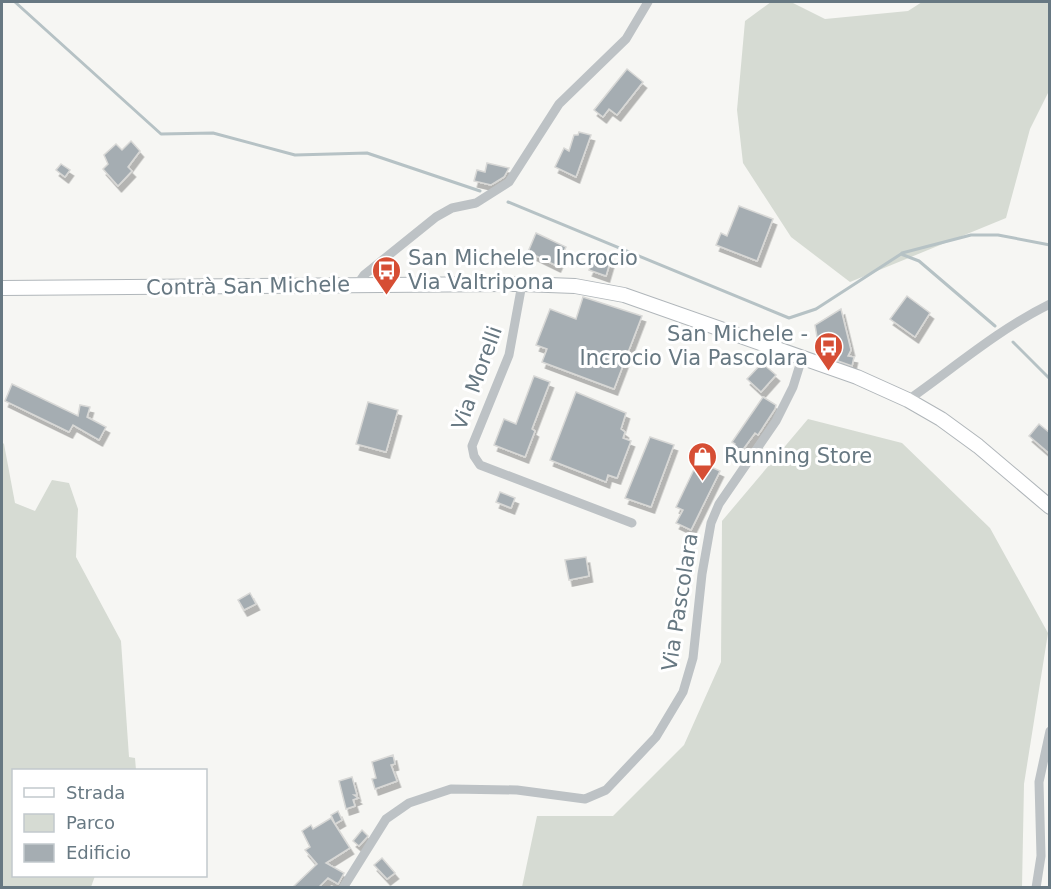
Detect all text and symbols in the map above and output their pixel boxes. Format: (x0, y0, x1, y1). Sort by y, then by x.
place label: San Michele - Incrocio Via Valtripona (408, 246, 638, 294)
bus stop icon: San Michele - Incrocio Via Valtripona (371, 254, 403, 296)
street label: Contrà San Michele (146, 272, 350, 300)
place label: San Michele - Incrocio Via Pascolara (580, 322, 808, 370)
street label: Via Morelli (447, 323, 507, 433)
bus stop icon: San Michele - Incrocio Via Pascolara (813, 330, 845, 372)
shop icon: Running Store (687, 440, 719, 482)
place label: Running Store (724, 444, 872, 468)
street label: Via Pascolara (657, 531, 703, 673)
legend (12, 769, 207, 877)
text: Strada (66, 782, 125, 803)
text: Parco (66, 812, 115, 833)
text: Edificio (66, 842, 131, 863)

